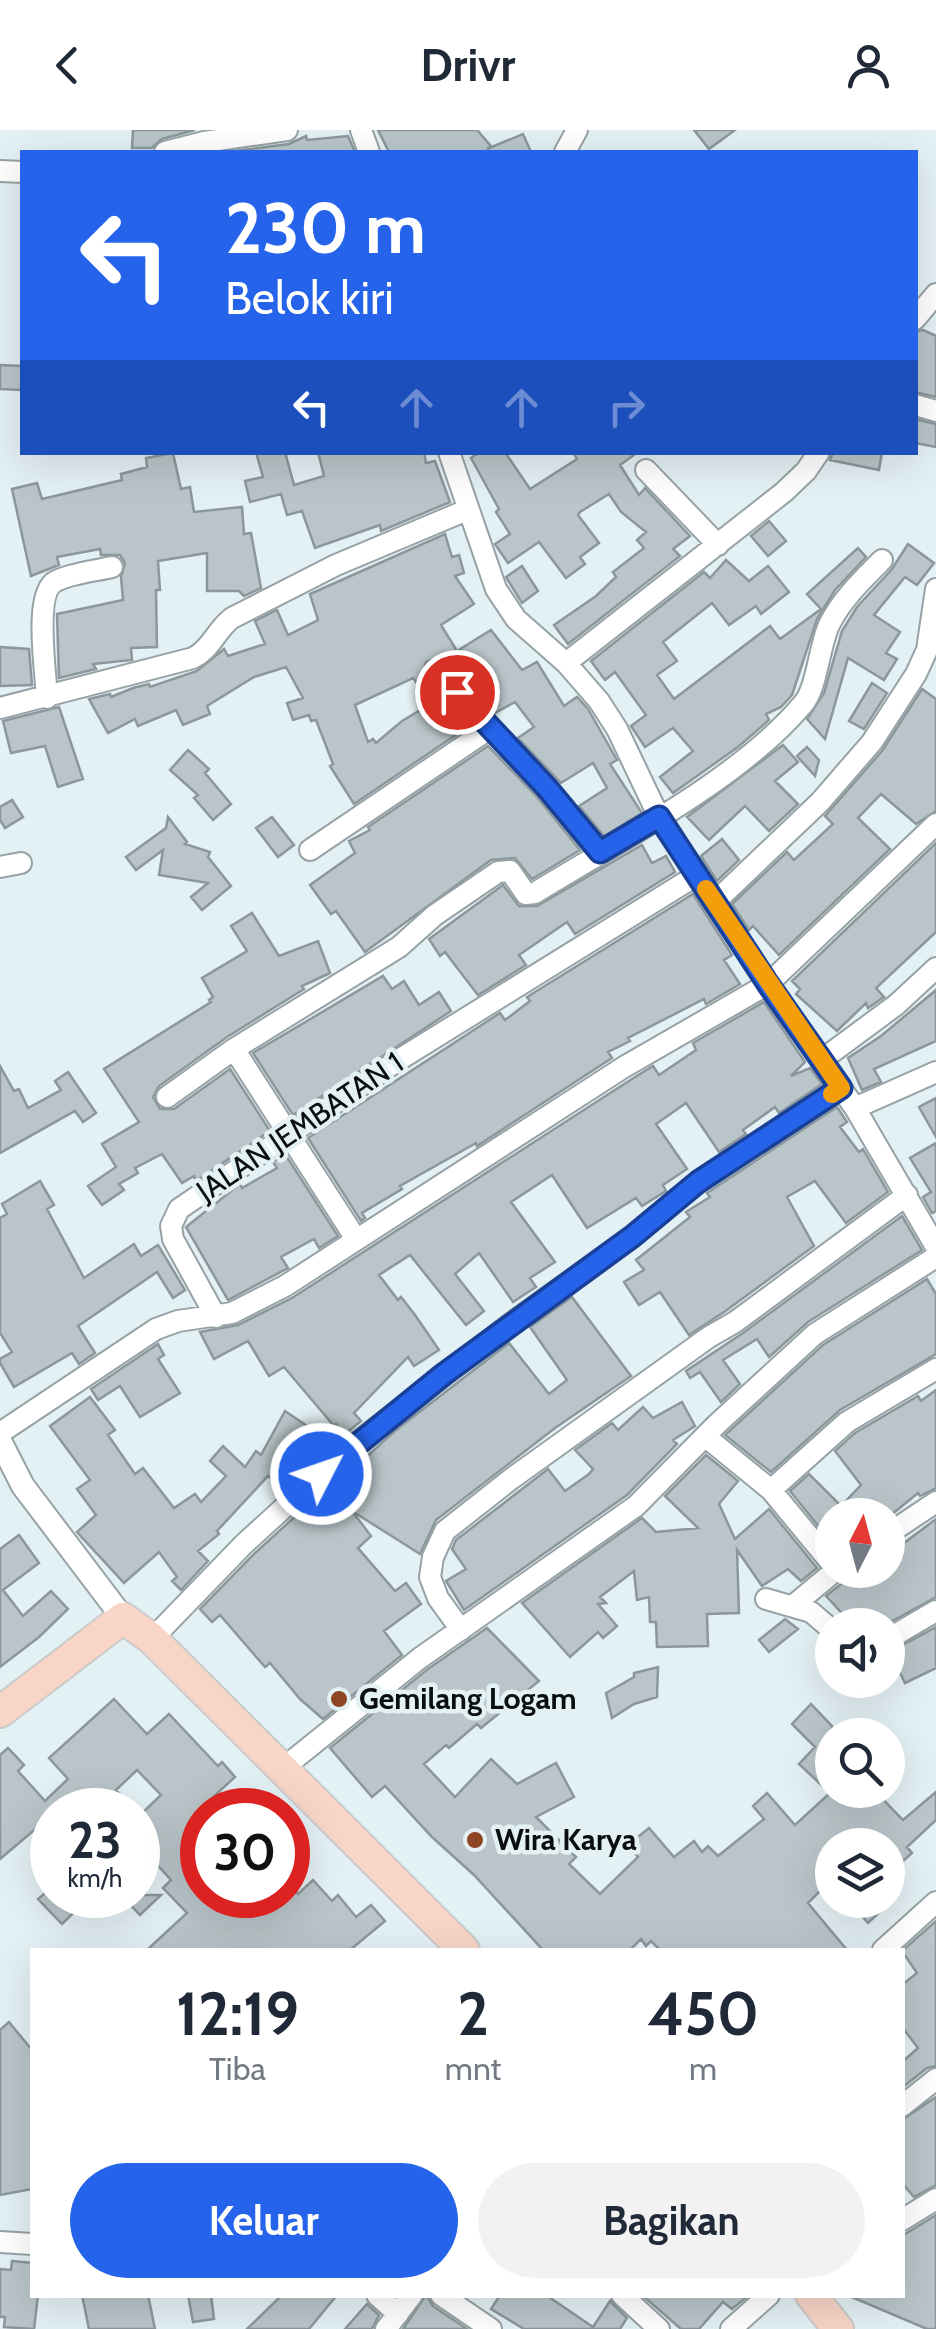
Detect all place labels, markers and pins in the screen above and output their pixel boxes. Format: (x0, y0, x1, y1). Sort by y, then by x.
pin (415, 650, 500, 735)
place label: Gemilang Logam (359, 1680, 577, 1717)
marker: Gemilang Logam (328, 1688, 350, 1710)
place label: Wira Karya (495, 1821, 637, 1858)
marker: Wira Karya (464, 1829, 486, 1851)

